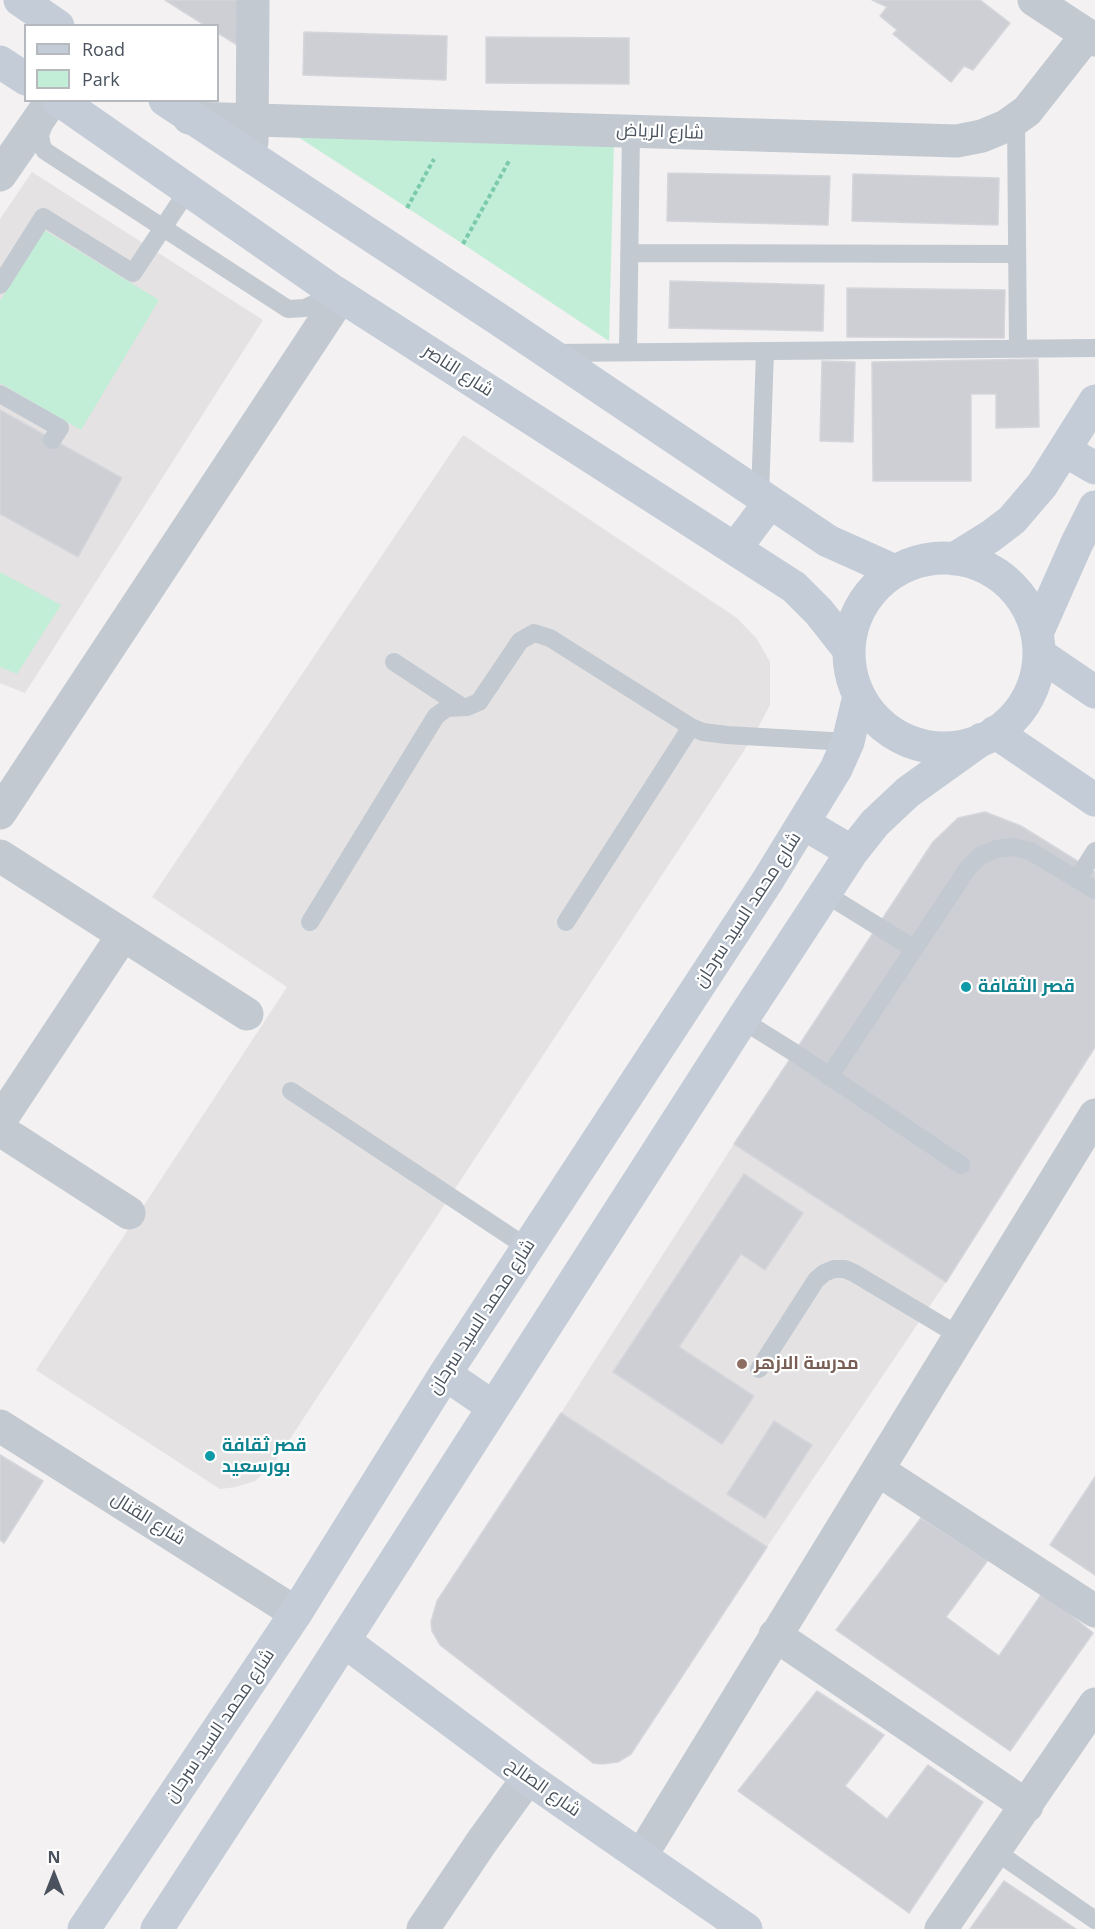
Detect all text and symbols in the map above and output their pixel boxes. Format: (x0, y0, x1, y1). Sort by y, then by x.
legend (24, 24, 219, 102)
text: Road (82, 37, 125, 61)
text: Park (82, 67, 120, 91)
street label: شارع الرياض (616, 120, 704, 144)
street label: شارع الناصر (419, 340, 497, 402)
street label: شارع محمد السيد سرحان (690, 828, 806, 992)
place label: قصر الثقافة (978, 976, 1075, 998)
marker: قصر الثقافة (959, 980, 973, 994)
street label: شارع محمد السيد سرحان (424, 1235, 540, 1399)
place label: مدرسة الازهر (754, 1353, 859, 1375)
marker: مدرسة الازهر (735, 1357, 749, 1371)
place label: قصر ثقافة بورسعيد (222, 1435, 307, 1478)
marker: قصر ثقافة بورسعيد (203, 1449, 217, 1463)
street label: شارع القنال (107, 1488, 189, 1550)
street label: شارع محمد السيد سرحان (161, 1645, 279, 1807)
street label: شارع الصالح (501, 1754, 585, 1822)
north arrow (24, 1845, 84, 1905)
text: N (47, 1846, 61, 1868)

